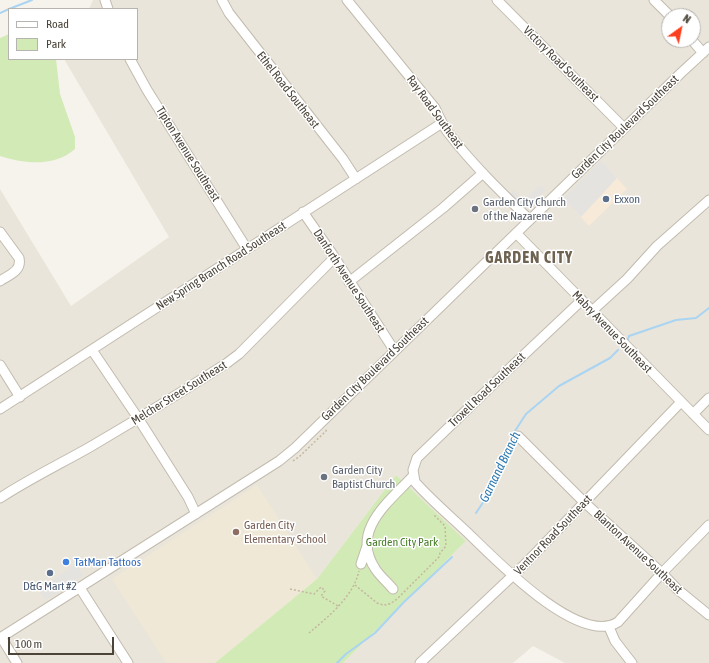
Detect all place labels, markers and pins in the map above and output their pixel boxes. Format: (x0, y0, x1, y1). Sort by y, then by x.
place label: Exxon (614, 192, 640, 206)
marker: Exxon (601, 194, 611, 204)
place label: Garden City Church of the Nazarene (483, 195, 566, 223)
marker: Garden City Church of the Nazarene (470, 204, 480, 214)
place label: Garden City Baptist Church (332, 463, 395, 491)
marker: Garden City Baptist Church (319, 472, 329, 482)
place label: Garden City Elementary School (244, 518, 326, 546)
marker: Garden City Elementary School (231, 527, 241, 537)
place label: TatMan Tattoos (74, 555, 141, 569)
marker: TatMan Tattoos (61, 557, 71, 567)
marker: D&G Mart #2 (45, 568, 55, 578)
place label: D&G Mart #2 (23, 579, 77, 593)

